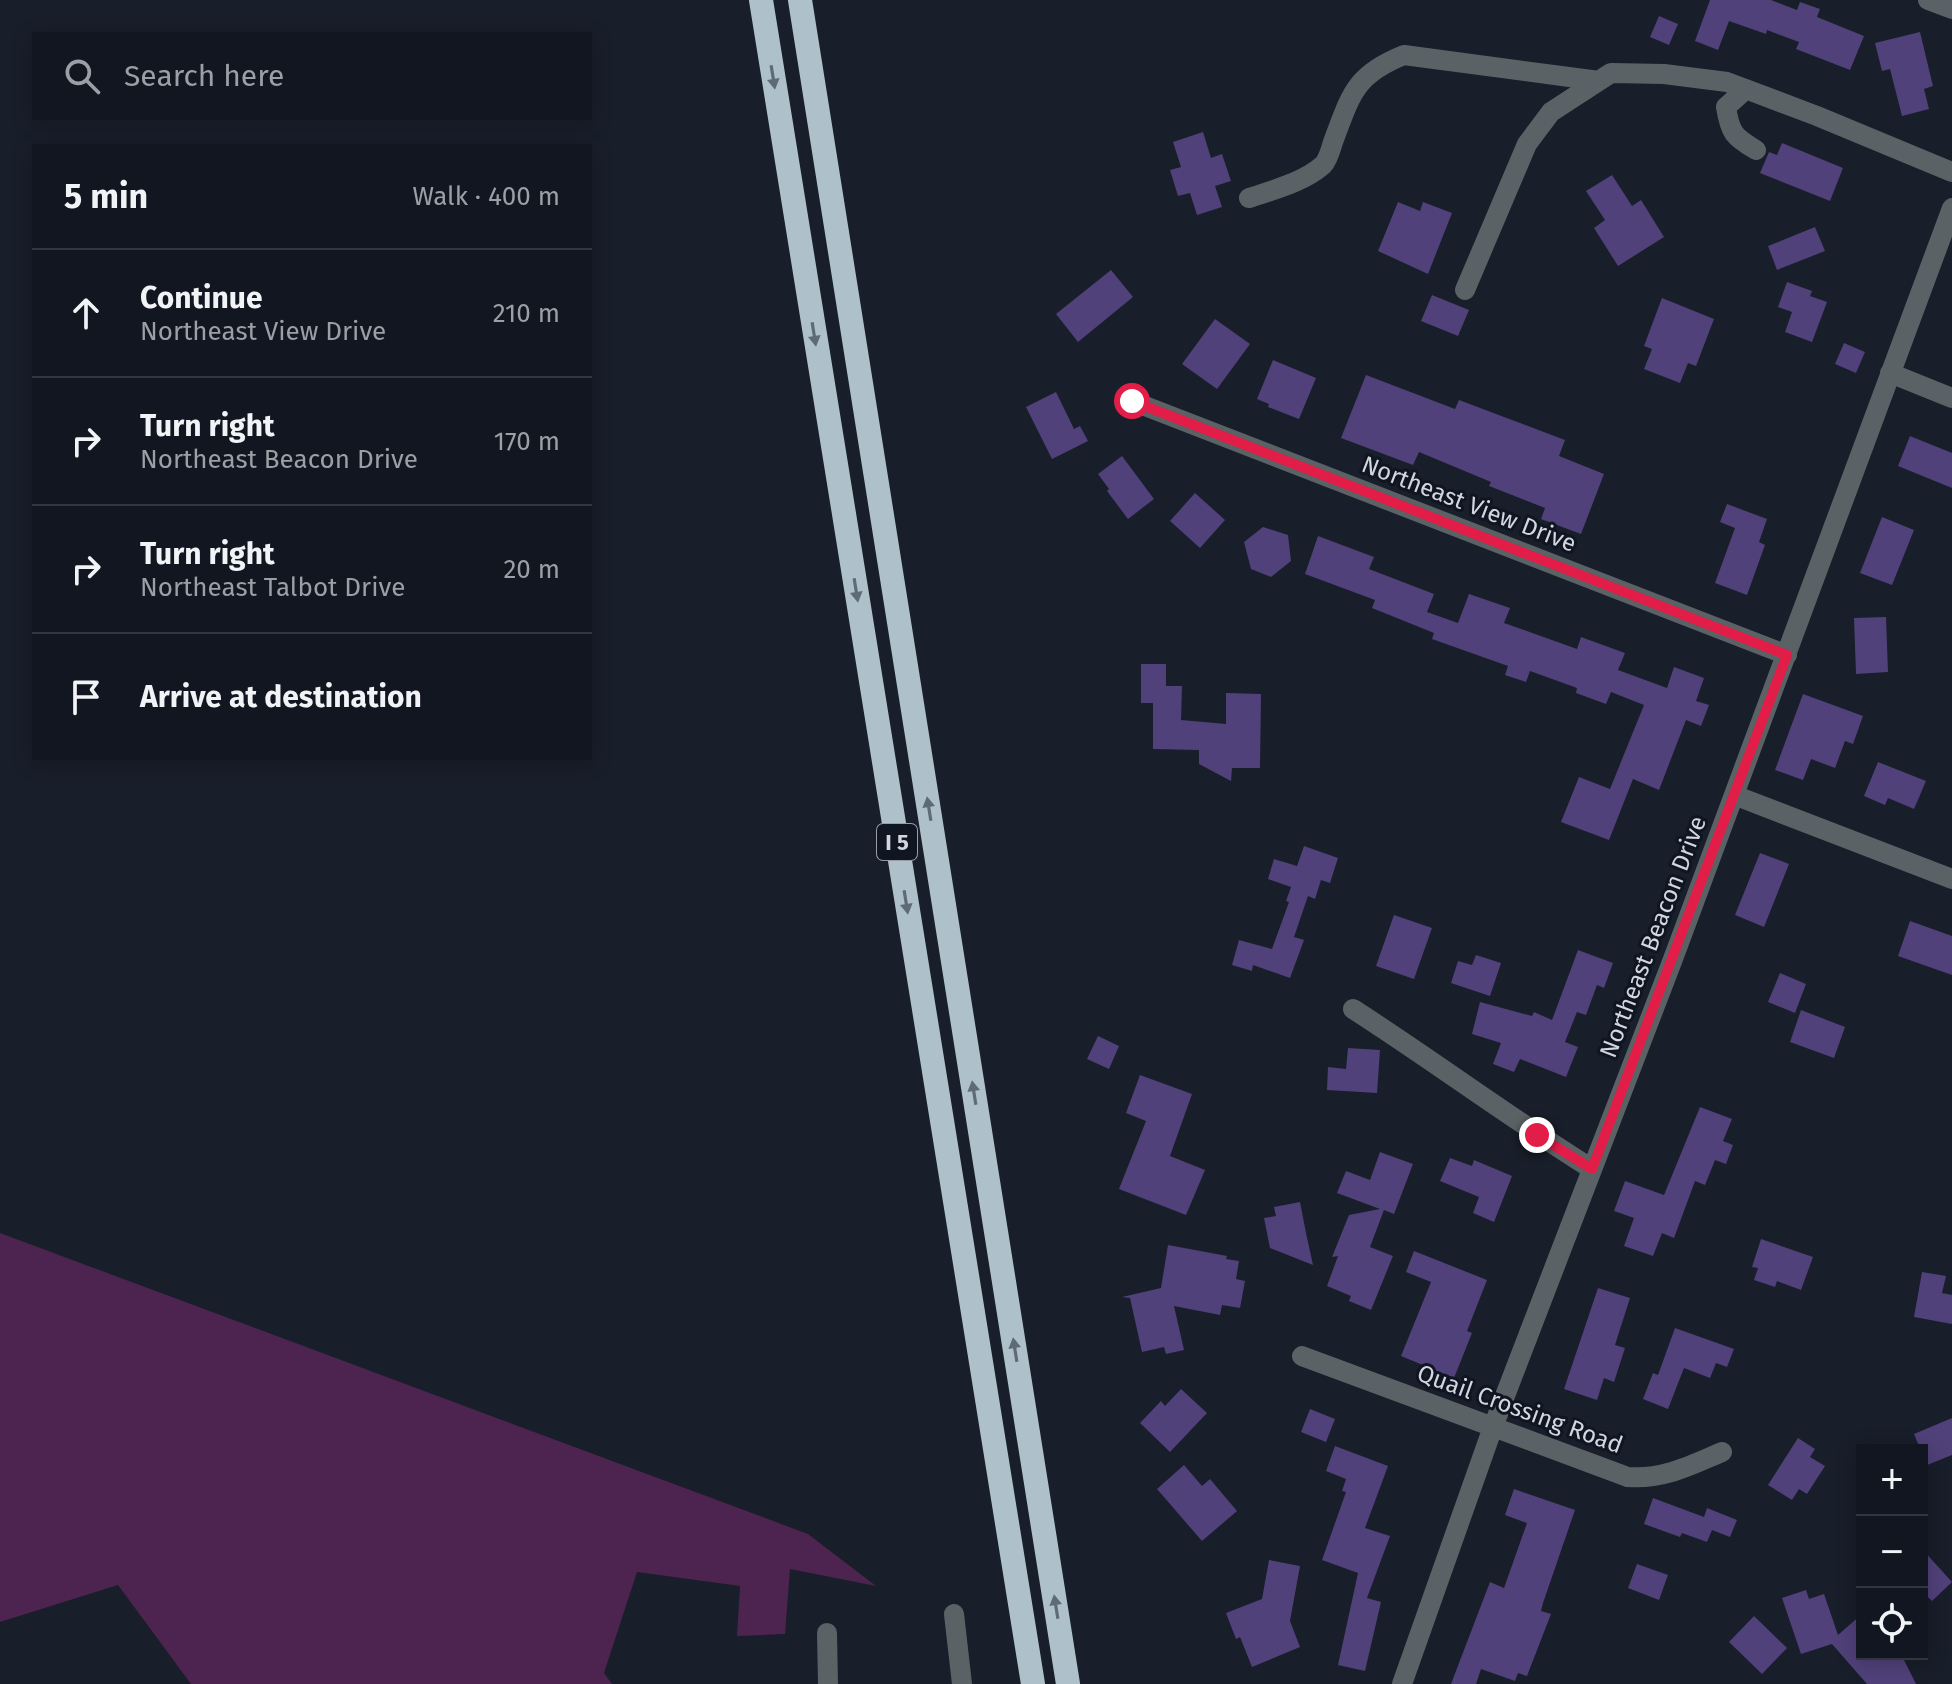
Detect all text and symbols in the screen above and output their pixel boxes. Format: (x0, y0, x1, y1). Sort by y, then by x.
search box (32, 32, 592, 120)
icon: search (60, 54, 104, 98)
text: Search here (124, 58, 284, 94)
one-way arrow (767, 65, 780, 90)
text: 5 min (64, 176, 148, 217)
text: Walk · 400 m (412, 181, 560, 212)
text: Continue (140, 280, 263, 316)
icon: ahead (64, 291, 108, 335)
text: 210 m (493, 298, 560, 329)
text: Northeast View Drive (140, 316, 386, 347)
one-way arrow (809, 321, 821, 346)
route start (1114, 383, 1150, 419)
text: Turn right (140, 408, 275, 444)
icon: right (64, 419, 108, 463)
text: 170 m (494, 426, 560, 457)
text: Northeast Beacon Drive (140, 444, 418, 475)
street label: Northeast View Drive (1358, 450, 1580, 558)
text: Turn right (140, 536, 275, 572)
icon: right (64, 547, 108, 591)
text: 20 m (503, 554, 560, 585)
text: Northeast Talbot Drive (140, 572, 405, 603)
one-way arrow (850, 578, 863, 603)
icon: arrive (64, 675, 108, 719)
text: Arrive at destination (140, 679, 422, 715)
one-way arrow (922, 796, 935, 821)
street label: Northeast Beacon Drive (1594, 812, 1712, 1062)
road number: I 5 (877, 824, 917, 860)
one-way arrow (901, 890, 913, 915)
one-way arrow (968, 1081, 980, 1106)
route end (1519, 1117, 1555, 1153)
one-way arrow (1008, 1337, 1021, 1362)
street label: Quail Crossing Road (1413, 1359, 1627, 1459)
map controls (1856, 1444, 1928, 1660)
button: + (1856, 1444, 1928, 1516)
button: − (1856, 1516, 1928, 1588)
button: locate (1856, 1588, 1928, 1660)
one-way arrow (1049, 1594, 1062, 1619)

